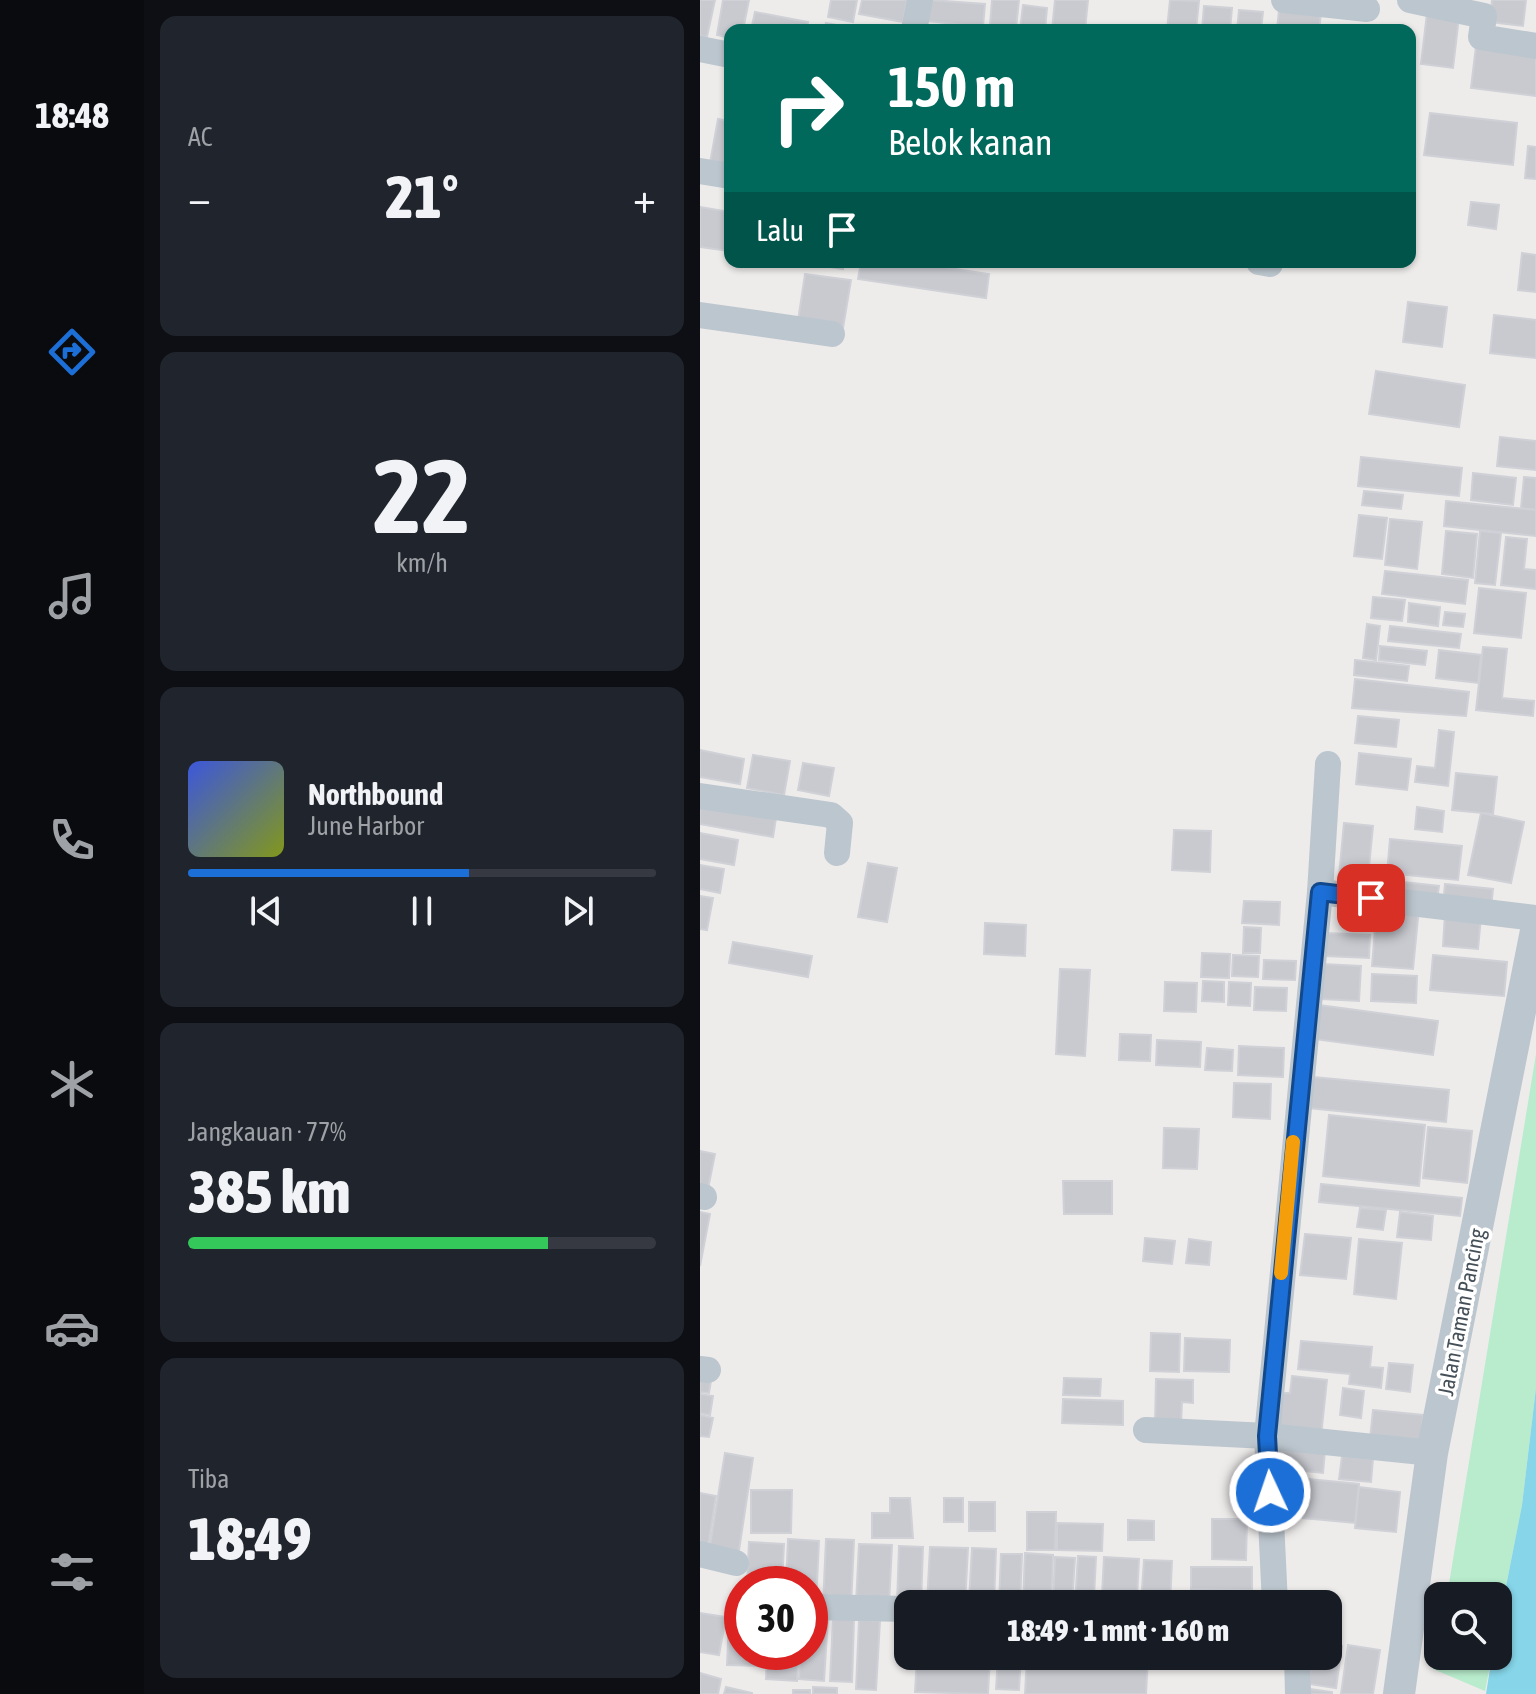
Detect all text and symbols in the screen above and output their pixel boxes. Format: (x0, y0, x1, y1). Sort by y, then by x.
text: 150 m (888, 55, 1015, 119)
icon: right (756, 56, 860, 160)
text: 18:48 (35, 94, 109, 136)
text: Belok kanan (888, 121, 1053, 163)
text: AC (188, 122, 212, 152)
text: 21° (386, 162, 458, 231)
text: − (188, 172, 211, 222)
text: + (633, 172, 656, 222)
icon: arrive (820, 208, 864, 252)
text: Lalu (756, 213, 804, 247)
icon: directions (44, 324, 100, 380)
text: 22 (373, 436, 471, 555)
text: km/h (396, 548, 448, 578)
icon: music (44, 568, 100, 624)
text: Northbound (308, 777, 443, 811)
text: June Harbor (308, 811, 424, 841)
icon: phone (44, 812, 100, 868)
pin (1337, 864, 1405, 932)
icon: arrive (1349, 876, 1393, 920)
icon: previous (244, 889, 288, 933)
icon: pause (400, 889, 444, 933)
icon: next (556, 889, 600, 933)
icon: climate (44, 1056, 100, 1112)
text: Jangkauan · 77% (188, 1117, 346, 1147)
text: 385 km (188, 1157, 350, 1226)
street label: Jalan Taman Pancing (1432, 1226, 1490, 1398)
icon: car (44, 1300, 100, 1356)
position arrow (1228, 1450, 1312, 1534)
text: Tiba (188, 1464, 229, 1494)
text: 18:49 (188, 1504, 311, 1573)
icon: filters (44, 1544, 100, 1600)
speed limit sign: 30 (724, 1566, 828, 1670)
map controls (1424, 1582, 1512, 1670)
button: search (1424, 1582, 1512, 1670)
text: 18:49 · 1 mnt · 160 m (1007, 1613, 1229, 1647)

